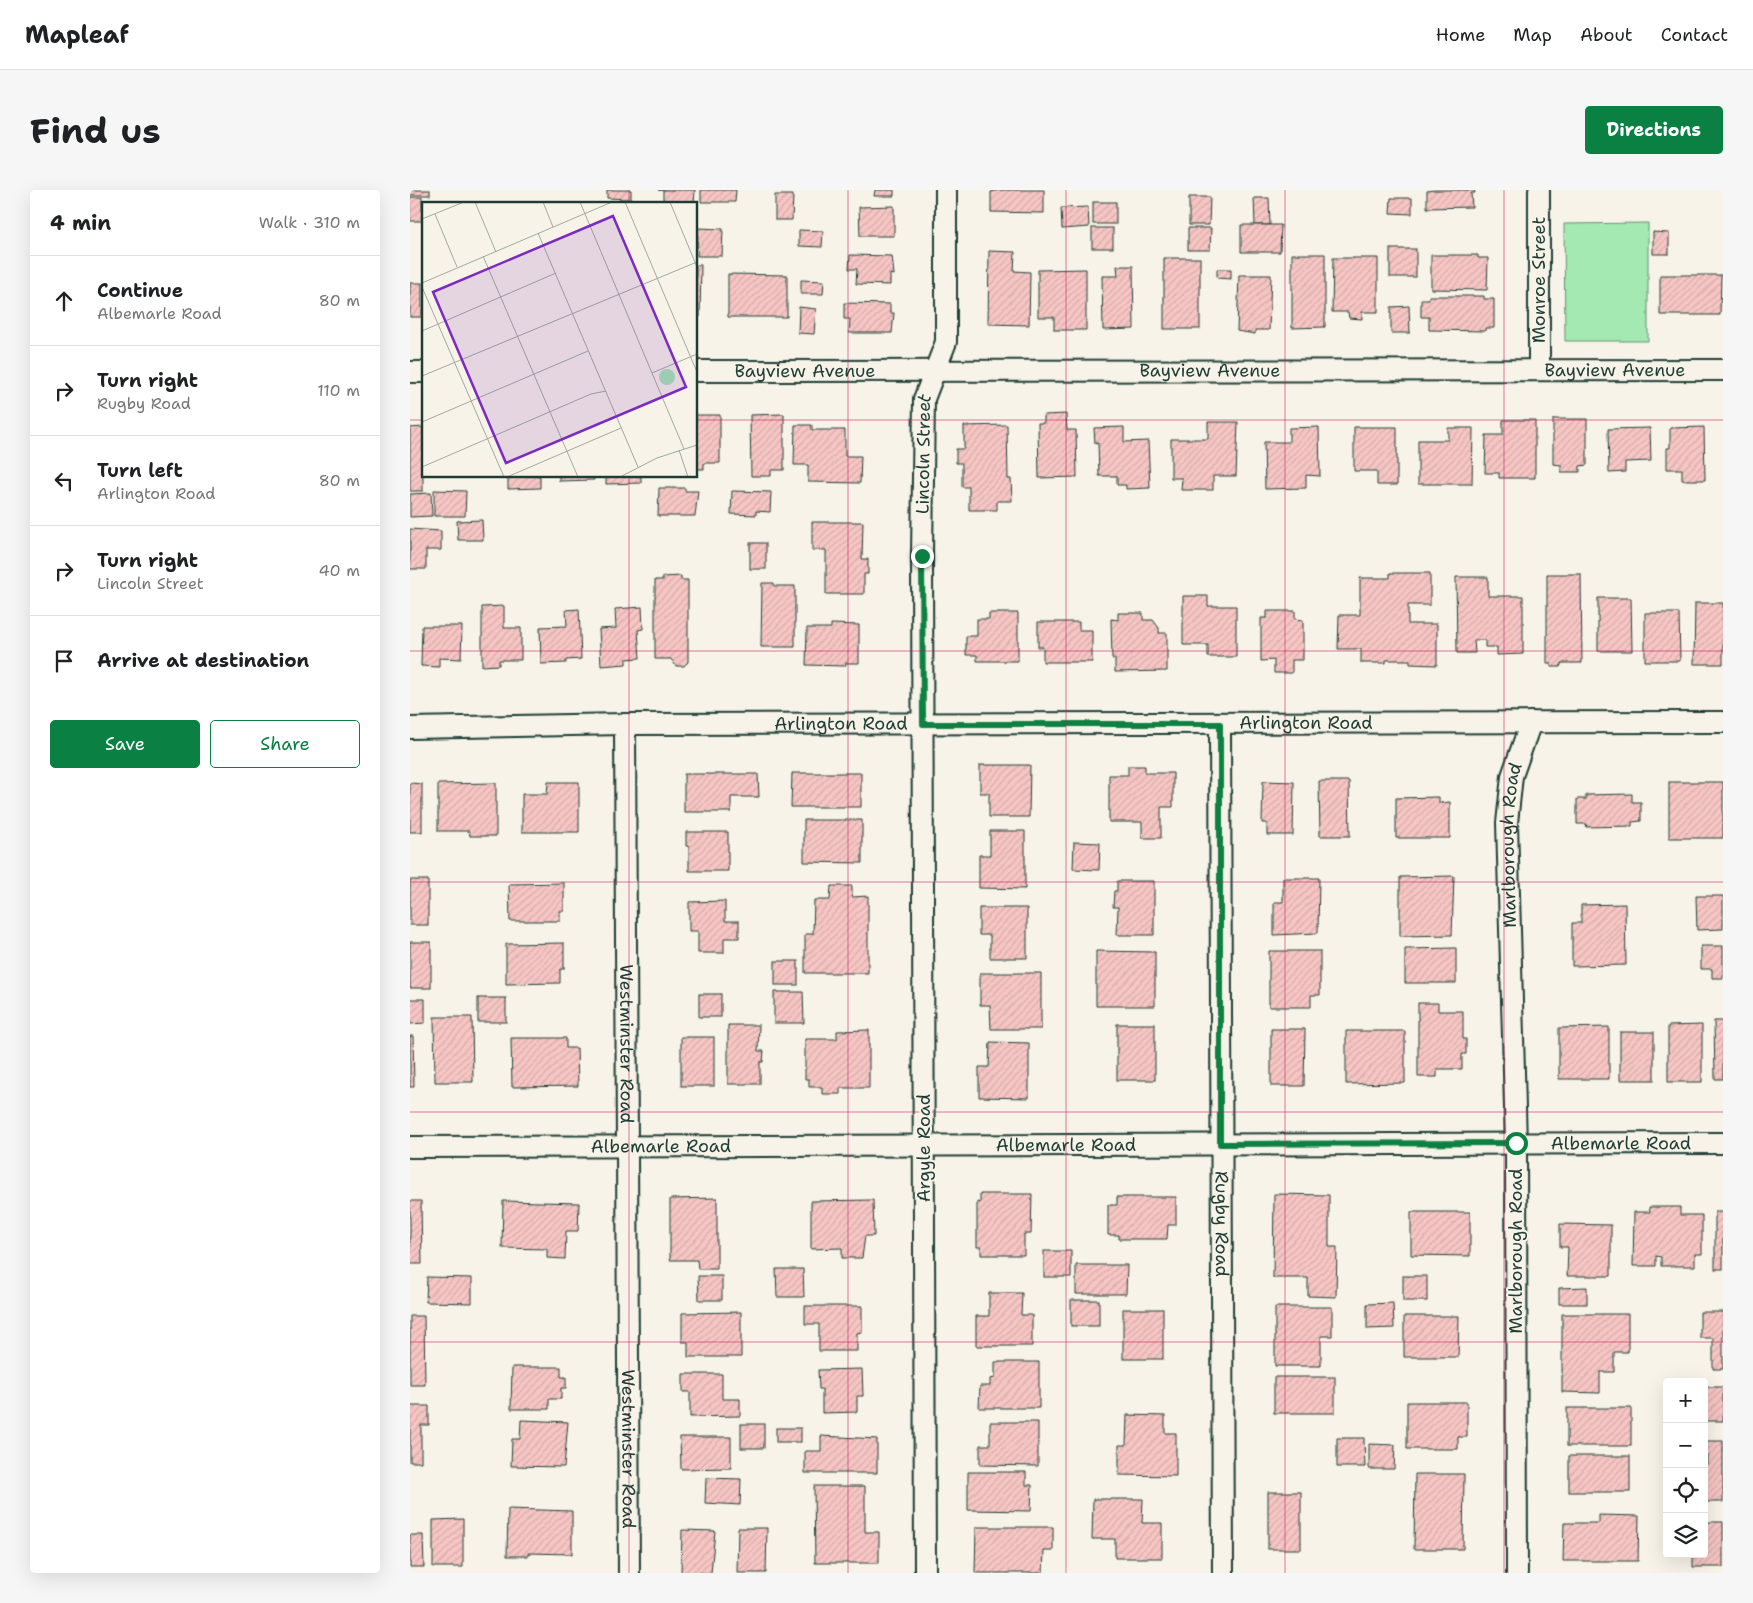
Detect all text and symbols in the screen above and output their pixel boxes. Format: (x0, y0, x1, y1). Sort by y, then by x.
text: Mapleaf (25, 19, 129, 51)
text: Home (1436, 23, 1485, 47)
text: Map (1513, 23, 1552, 47)
text: About (1580, 23, 1633, 47)
text: Contact (1661, 23, 1728, 47)
button: Directions (1585, 106, 1723, 154)
text: Find us (30, 107, 161, 154)
inset map (422, 202, 698, 478)
text: 4 min (50, 209, 111, 237)
text: Walk · 310 m (259, 212, 360, 233)
street label: Monroe Street (1527, 217, 1551, 343)
text: Continue (97, 278, 183, 303)
icon: ahead (50, 287, 78, 315)
text: 80 m (319, 290, 360, 311)
text: Albemarle Road (97, 303, 222, 324)
street label: Bayview Avenue (1139, 358, 1281, 383)
street label: Bayview Avenue (1544, 358, 1686, 382)
street label: Bayview Avenue (734, 359, 876, 383)
text: Turn right (97, 368, 198, 393)
icon: right (50, 377, 78, 405)
text: 110 m (317, 380, 360, 401)
street label: Lincoln Street (911, 390, 937, 514)
text: Rugby Road (97, 393, 191, 414)
text: Turn left (97, 458, 183, 483)
icon: left (50, 467, 78, 495)
text: 80 m (319, 470, 360, 491)
text: Arlington Road (97, 483, 215, 504)
route end (911, 545, 934, 568)
text: Turn right (97, 548, 198, 573)
icon: right (50, 557, 78, 585)
text: 40 m (318, 560, 360, 581)
text: Lincoln Street (97, 573, 204, 594)
icon: arrive (50, 647, 78, 675)
text: Arrive at destination (97, 648, 309, 673)
street label: Arlington Road (774, 711, 908, 736)
street label: Arlington Road (1239, 711, 1373, 735)
button: Save (50, 720, 200, 768)
button: Share (210, 720, 360, 768)
street label: Marlborough Road (1495, 759, 1528, 928)
street label: Westminster Road (614, 964, 639, 1124)
street label: Argyle Road (912, 1094, 936, 1202)
street label: Albemarle Road (1551, 1131, 1691, 1156)
route start (1505, 1132, 1528, 1155)
street label: Albemarle Road (996, 1133, 1136, 1157)
street label: Albemarle Road (591, 1134, 731, 1158)
street label: Marlborough Road (1504, 1168, 1528, 1334)
street label: Rugby Road (1210, 1171, 1234, 1277)
street label: Westminster Road (616, 1369, 641, 1529)
map controls (1663, 1378, 1708, 1558)
button: + (1663, 1378, 1708, 1423)
button: − (1663, 1423, 1708, 1468)
button: locate (1663, 1468, 1708, 1513)
button: layers (1663, 1513, 1708, 1558)

